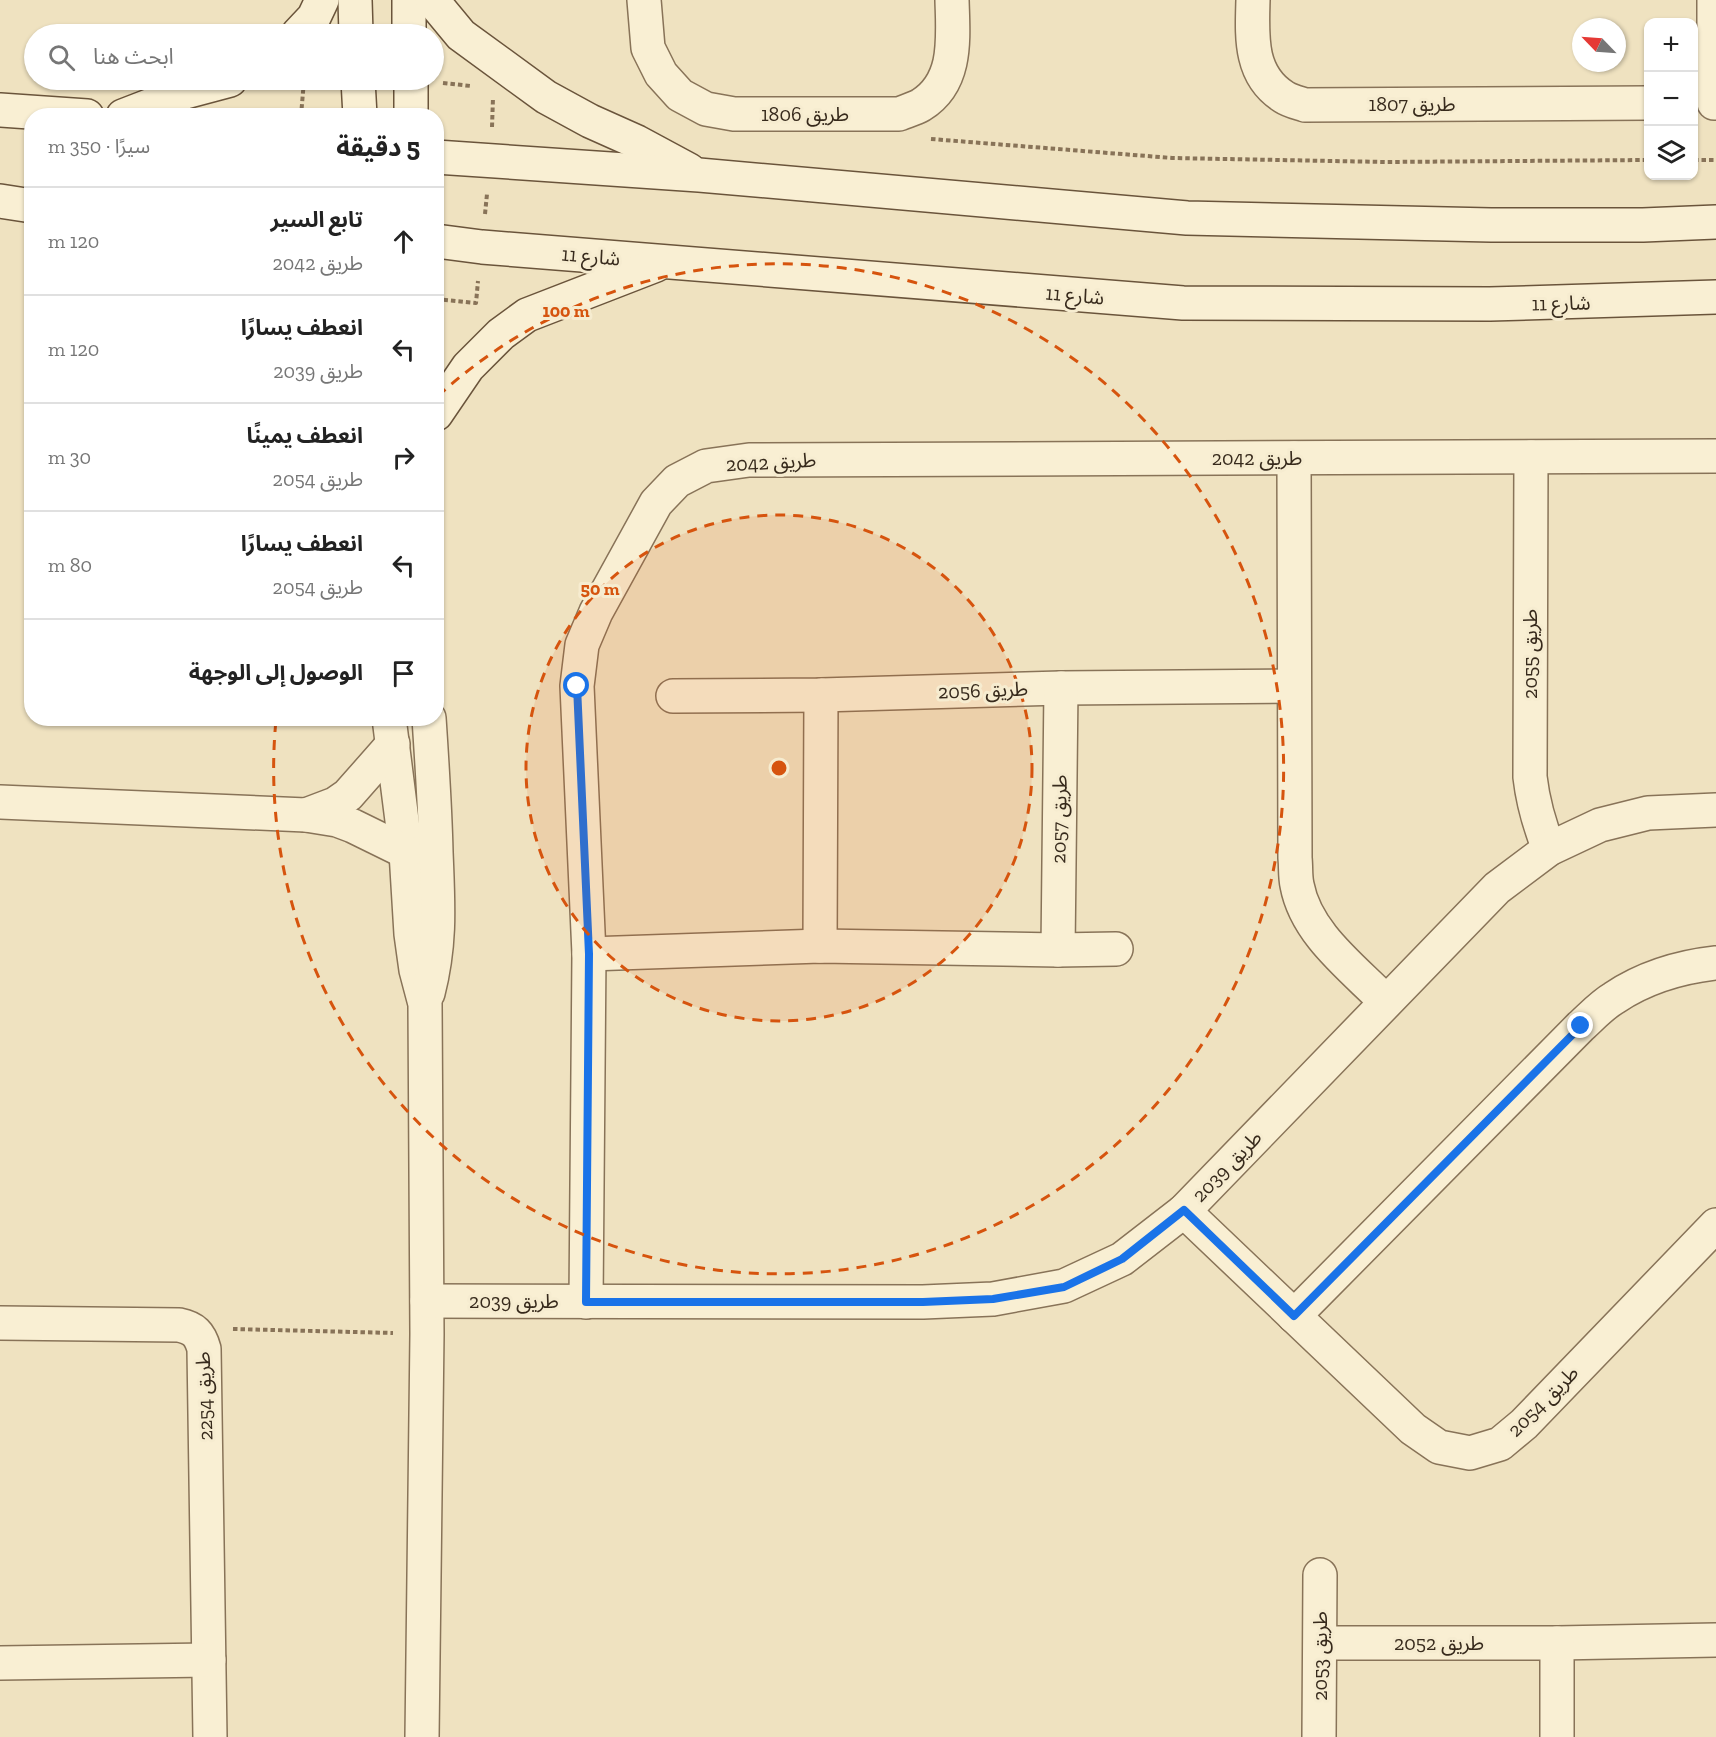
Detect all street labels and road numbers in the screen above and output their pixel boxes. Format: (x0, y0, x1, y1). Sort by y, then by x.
street label: طريق 1807 (1369, 92, 1455, 117)
street label: طريق 1806 (761, 102, 849, 127)
street label: شارع 11 (560, 241, 621, 274)
street label: شارع 11 (1044, 280, 1105, 313)
street label: شارع 11 (1531, 290, 1591, 319)
street label: طريق 2042 (1212, 446, 1302, 471)
street label: طريق 2042 (725, 448, 817, 477)
street label: طريق 2055 (1518, 609, 1543, 699)
street label: طريق 2056 (937, 676, 1029, 705)
street label: طريق 2057 (1046, 774, 1073, 864)
street label: طريق 2039 (1187, 1125, 1268, 1207)
street label: طريق 2039 (469, 1289, 559, 1314)
street label: طريق 2254 (190, 1351, 219, 1441)
street label: طريق 2054 (1503, 1361, 1584, 1442)
street label: طريق 2053 (1308, 1611, 1333, 1701)
street label: طريق 2052 (1394, 1631, 1484, 1656)

